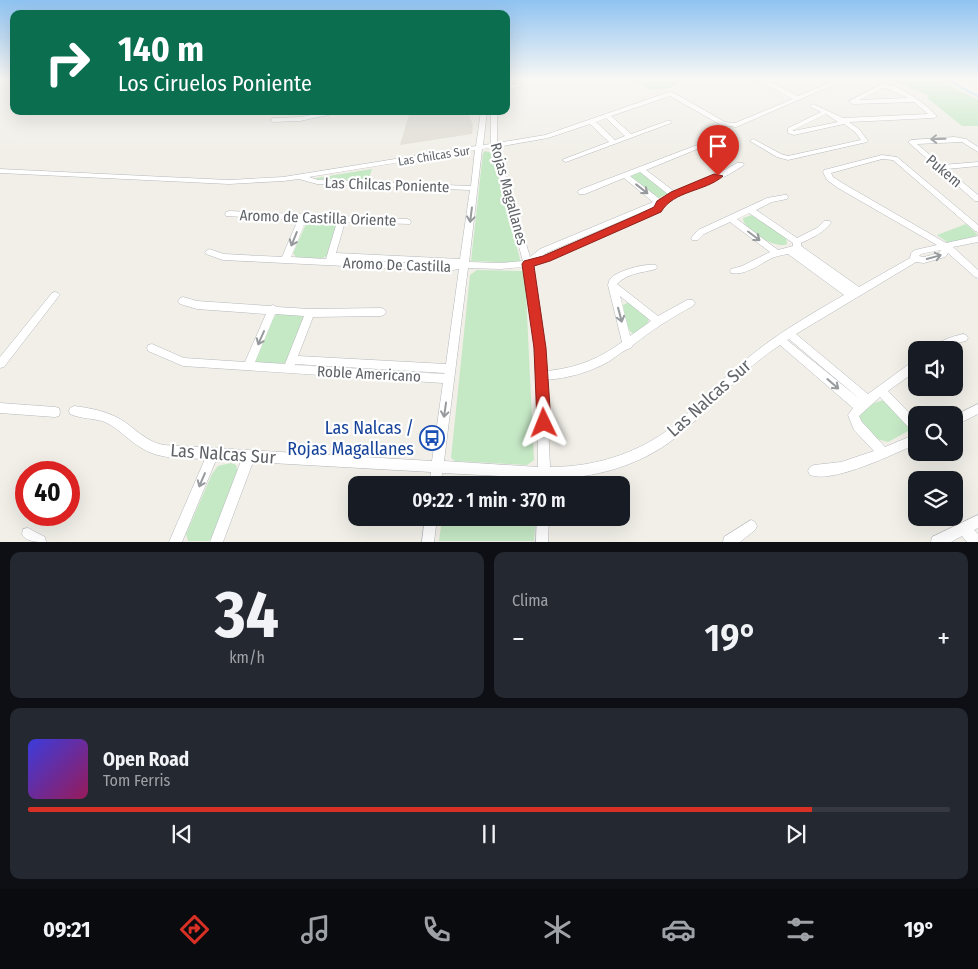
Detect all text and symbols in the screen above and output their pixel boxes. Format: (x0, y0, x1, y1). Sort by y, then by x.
text: 140 m (118, 28, 204, 70)
icon: right (35, 30, 100, 95)
text: Los Ciruelos Poniente (118, 70, 312, 97)
pin (697, 125, 739, 176)
icon: arrive (704, 132, 732, 160)
one-way arrow (930, 135, 946, 144)
street label: Rojas Magallanes (487, 141, 531, 247)
street label: Las Chilcas Sur (397, 143, 472, 169)
street label: Pukem (922, 151, 966, 191)
street label: Las Chilcas Poniente (324, 174, 450, 196)
one-way arrow (635, 184, 648, 195)
street label: Aromo de Castilla Oriente (239, 206, 397, 230)
one-way arrow (466, 206, 476, 222)
one-way arrow (289, 231, 298, 246)
one-way arrow (747, 231, 761, 241)
one-way arrow (925, 252, 941, 261)
street label: Aromo De Castilla (343, 254, 451, 276)
one-way arrow (616, 306, 625, 322)
one-way arrow (255, 330, 265, 345)
map controls (908, 341, 963, 526)
button: sound (908, 341, 963, 396)
street label: Las Nalcas Sur (662, 354, 756, 441)
street label: Roble Americano (317, 362, 421, 386)
one-way arrow (826, 378, 839, 390)
position arrow (517, 396, 569, 448)
one-way arrow (440, 402, 450, 418)
button: search (908, 406, 963, 461)
place label: Las Nalcas / Rojas Magallanes (287, 417, 414, 460)
bus stop icon: Las Nalcas / Rojas Magallanes (419, 425, 445, 451)
street label: Las Nalcas Sur (170, 439, 277, 469)
speed limit sign: 40 (15, 461, 80, 526)
button: layers (908, 471, 963, 526)
one-way arrow (196, 472, 206, 487)
text: 09:22 · 1 min · 370 m (412, 489, 566, 512)
text: 34 (215, 576, 279, 654)
text: Clima (512, 591, 548, 610)
text: 19° (704, 615, 757, 661)
text: − (512, 622, 525, 655)
text: + (937, 622, 950, 655)
text: km/h (229, 648, 265, 667)
text: Open Road (103, 748, 189, 771)
text: Tom Ferris (103, 771, 170, 790)
icon: previous (168, 820, 196, 848)
icon: pause (475, 820, 503, 848)
icon: next (782, 820, 810, 848)
icon: directions (177, 912, 212, 947)
icon: music (298, 912, 333, 947)
icon: phone (419, 912, 454, 947)
icon: climate (540, 912, 575, 947)
icon: car (661, 912, 696, 947)
icon: filters (783, 912, 818, 947)
text: 09:21 (43, 916, 90, 943)
text: 19° (904, 916, 935, 943)

